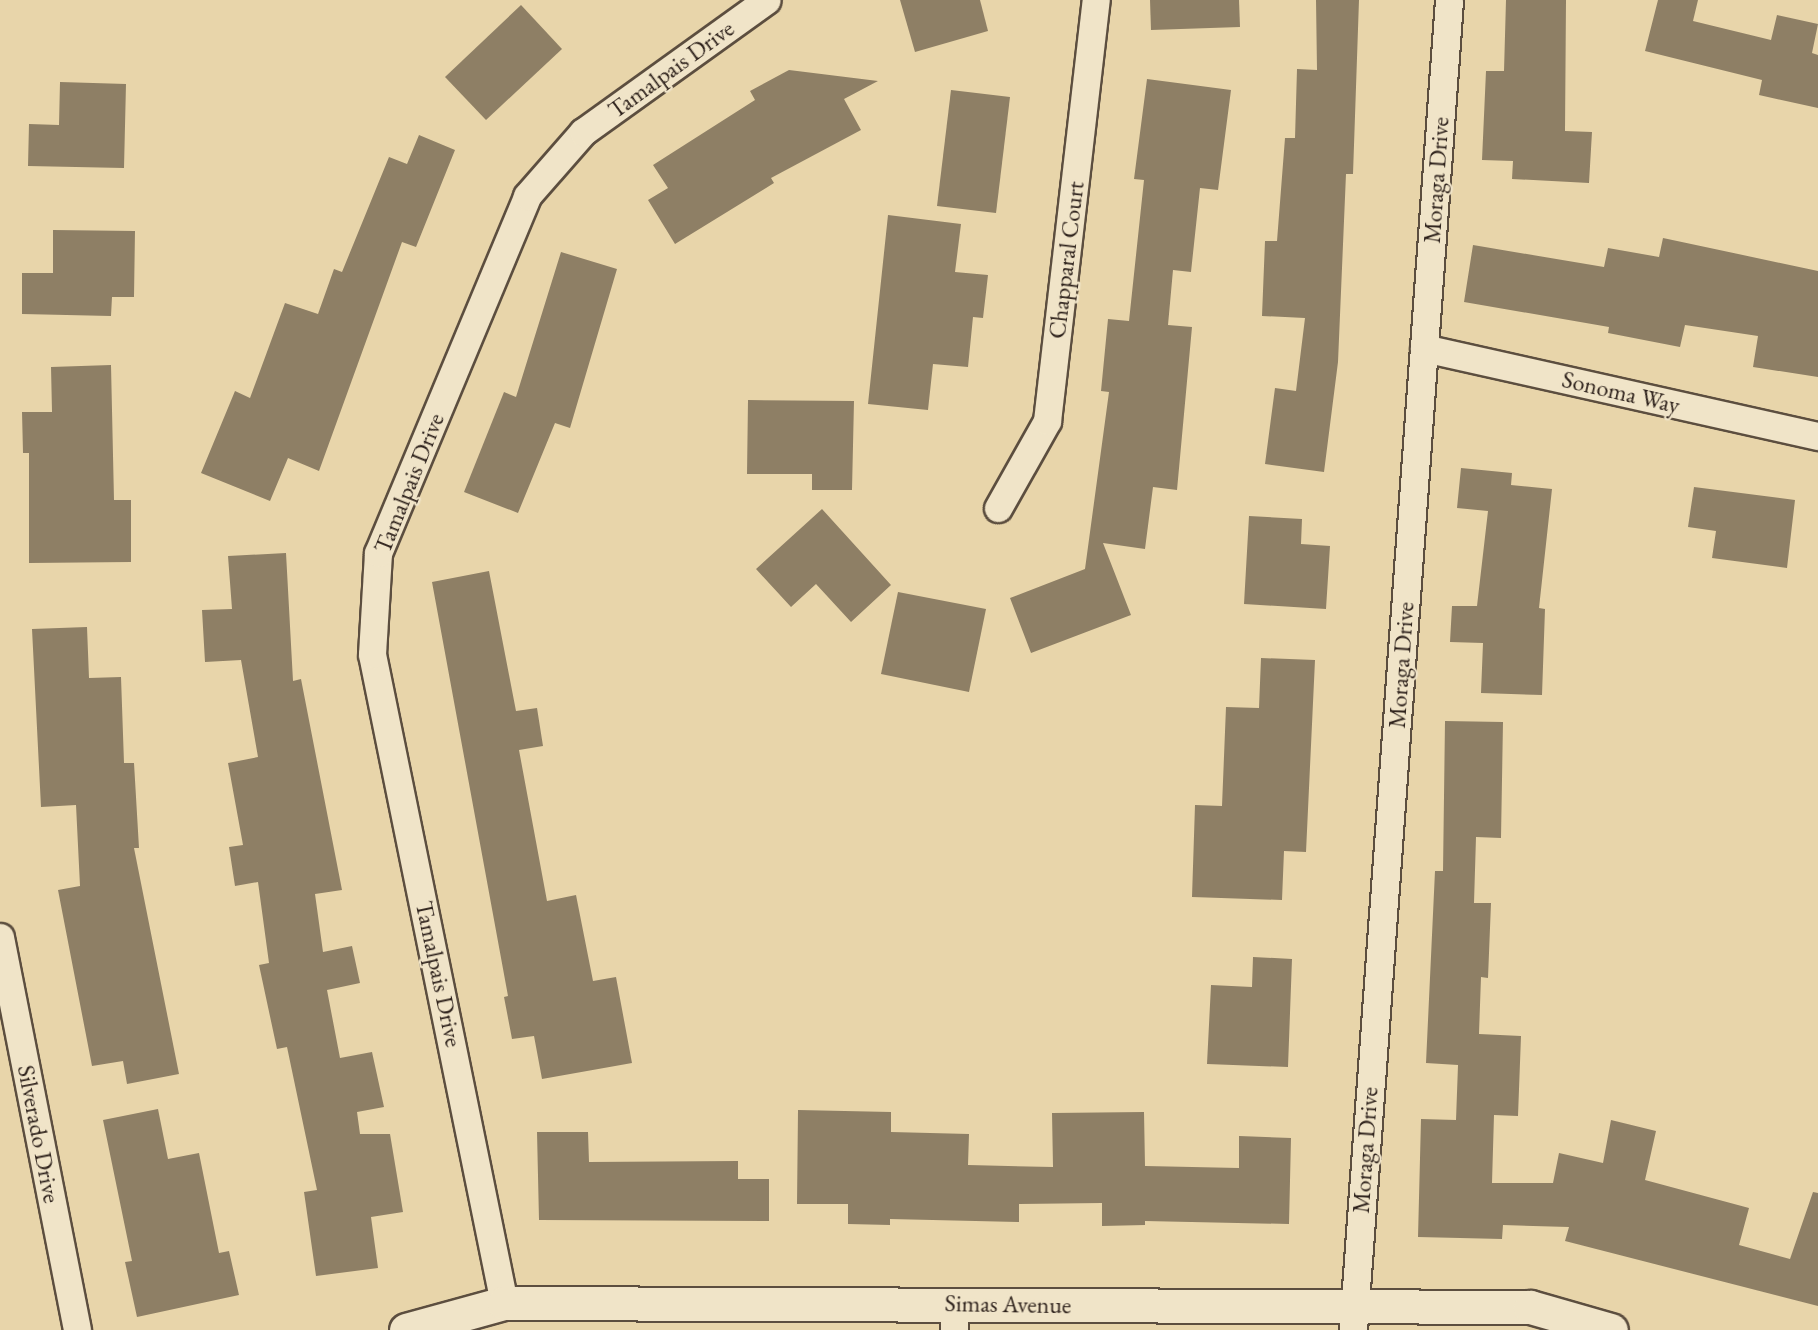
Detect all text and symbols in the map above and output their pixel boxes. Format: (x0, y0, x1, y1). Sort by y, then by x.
street label: Tamalpais Drive (603, 14, 739, 124)
street label: Moraga Drive (1417, 116, 1455, 244)
street label: Chapparal Court (1042, 180, 1090, 340)
street label: Sonoma Way (1559, 364, 1683, 420)
street label: Tamalpais Drive (368, 409, 450, 557)
street label: Moraga Drive (1382, 601, 1420, 729)
street label: Tamalpais Drive (409, 898, 469, 1050)
street label: Silverado Drive (12, 1063, 66, 1205)
street label: Moraga Drive (1346, 1086, 1384, 1214)
street label: Simas Avenue (944, 1288, 1072, 1320)

